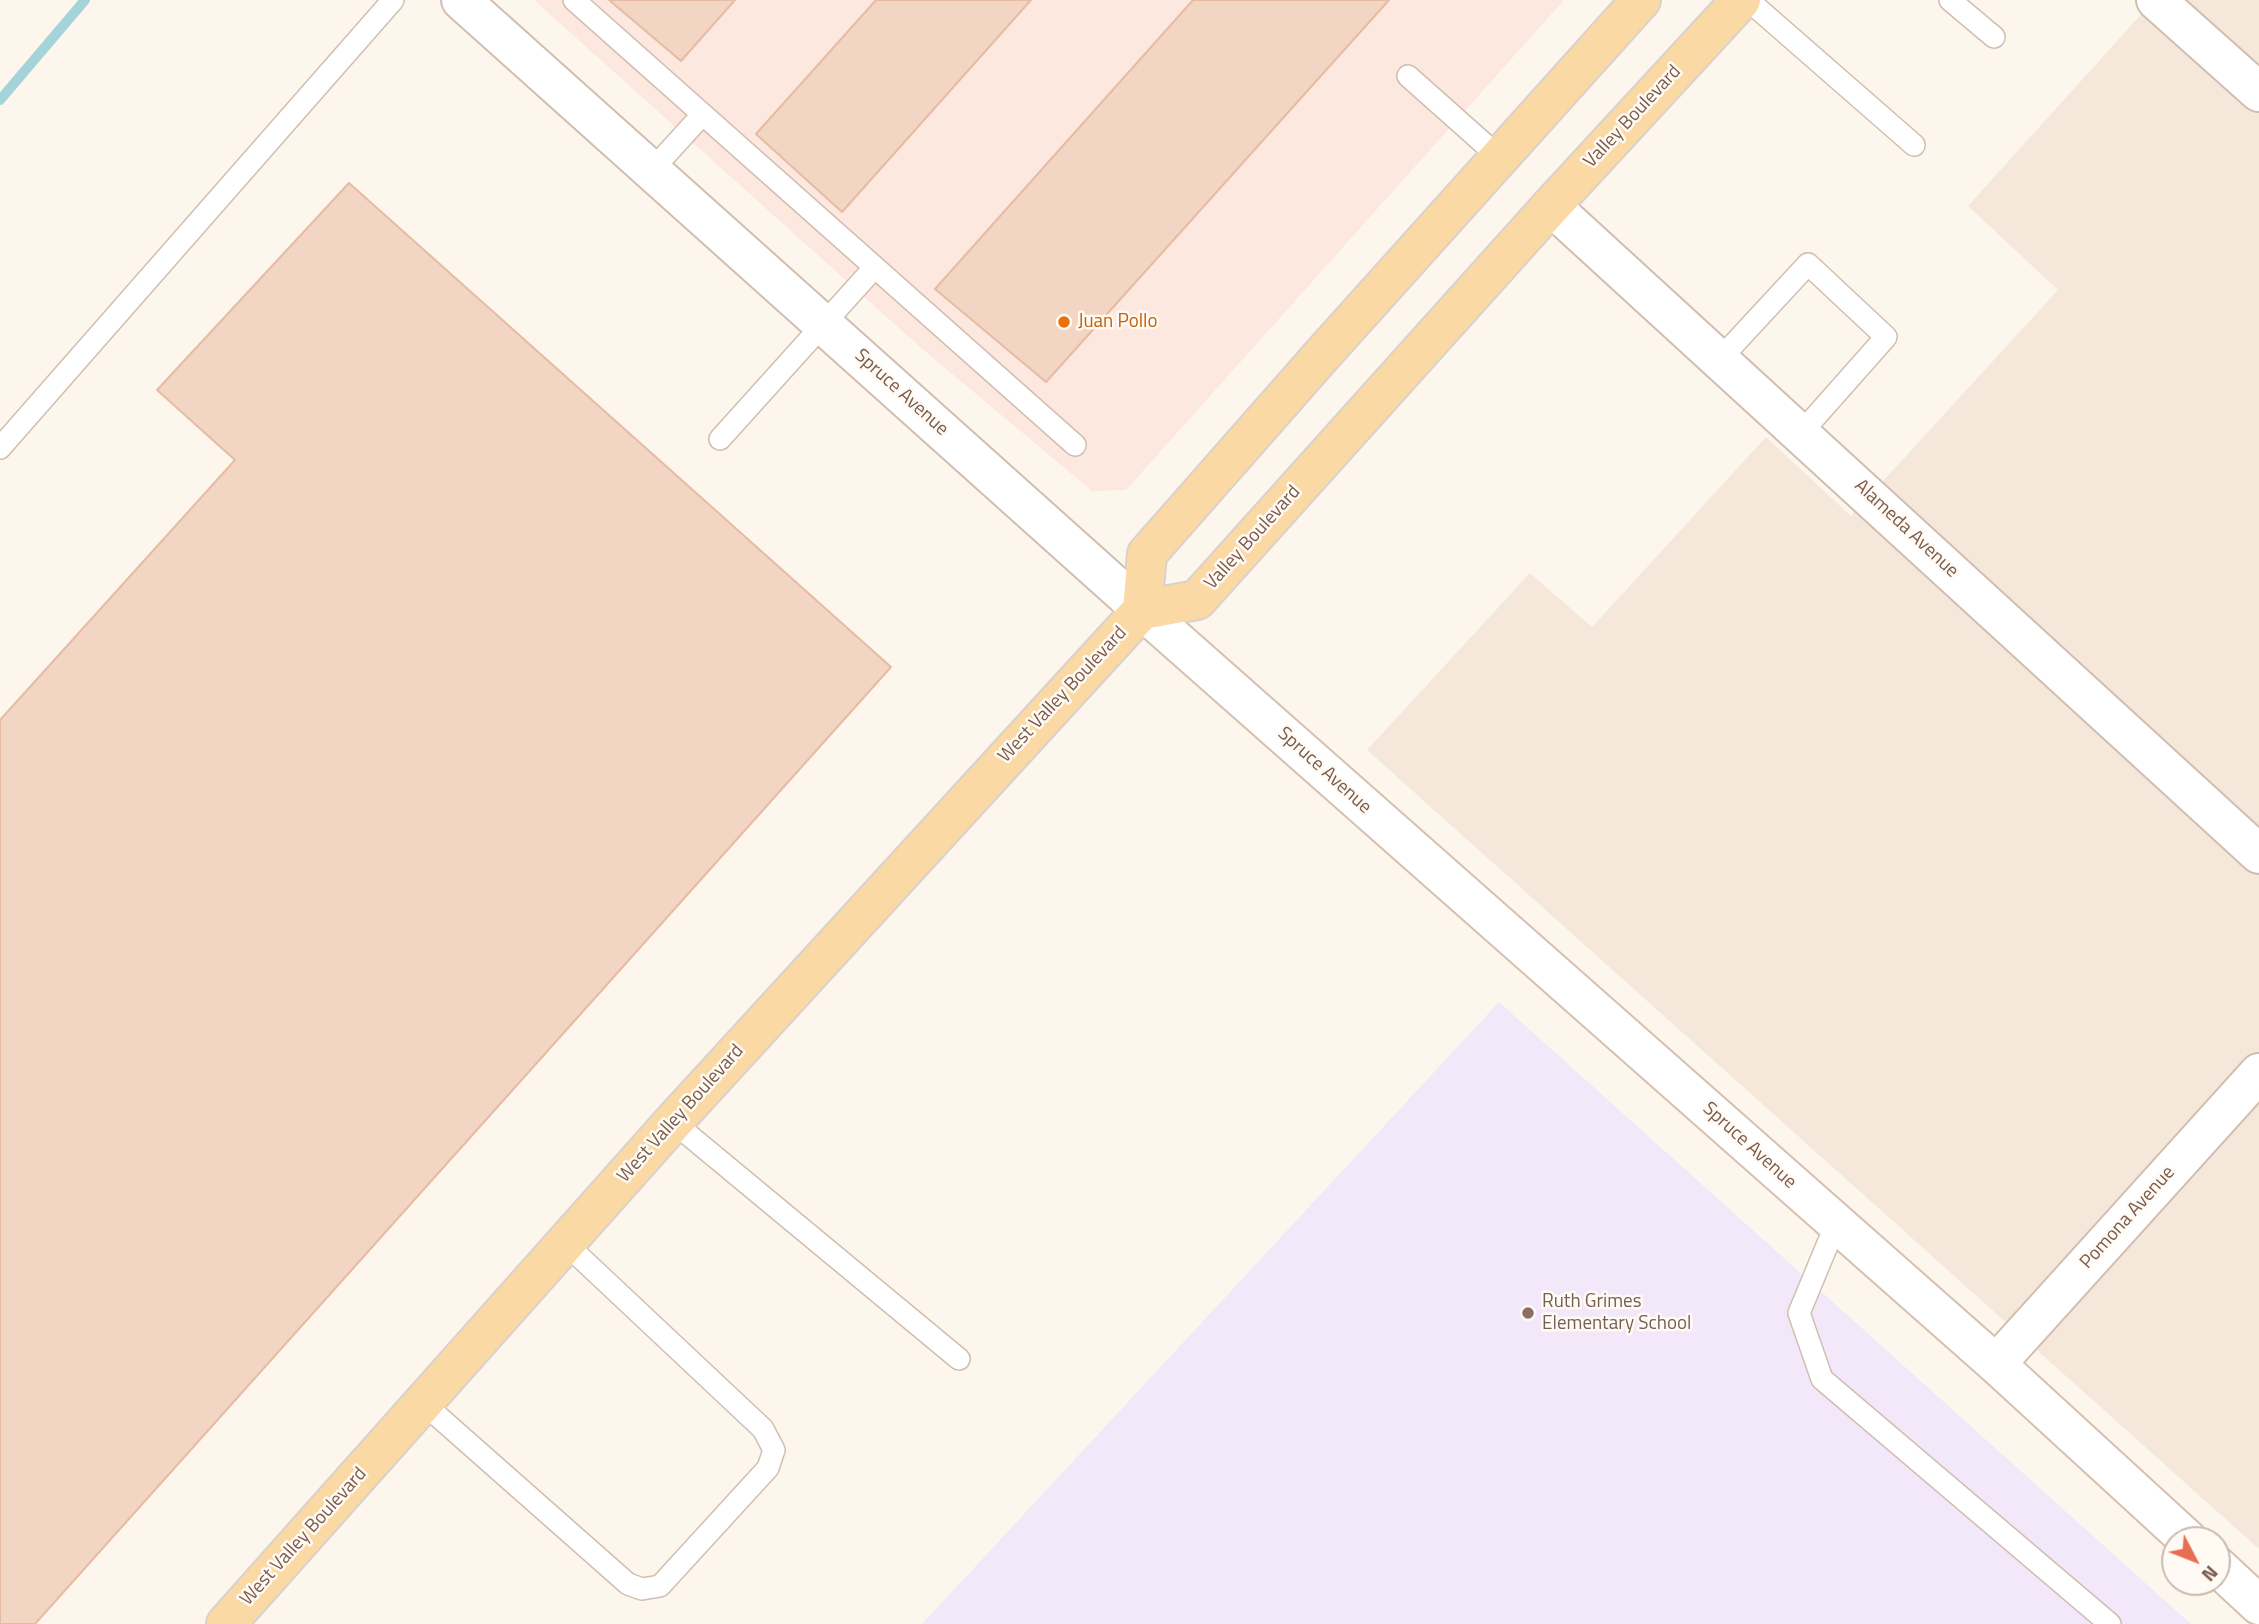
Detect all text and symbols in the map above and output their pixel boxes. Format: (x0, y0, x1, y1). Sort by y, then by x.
street label: Valley Boulevard (1580, 61, 1686, 173)
place label: Juan Pollo (1078, 311, 1158, 333)
marker: Juan Pollo (1056, 314, 1072, 330)
street label: Spruce Avenue (849, 345, 953, 441)
street label: Alameda Avenue (1849, 475, 1963, 583)
street label: Valley Boulevard (1200, 481, 1306, 595)
street label: West Valley Boulevard (994, 622, 1132, 768)
street label: Spruce Avenue (1272, 723, 1376, 819)
street label: West Valley Boulevard (613, 1040, 749, 1188)
street label: Spruce Avenue (1697, 1098, 1801, 1194)
street label: Pomona Avenue (2076, 1162, 2180, 1274)
place label: Ruth Grimes Elementary School (1542, 1291, 1691, 1335)
marker: Ruth Grimes Elementary School (1520, 1305, 1536, 1321)
street label: West Valley Boulevard (236, 1463, 372, 1611)
north arrow (2161, 1526, 2231, 1596)
text: N (2195, 1559, 2226, 1589)

